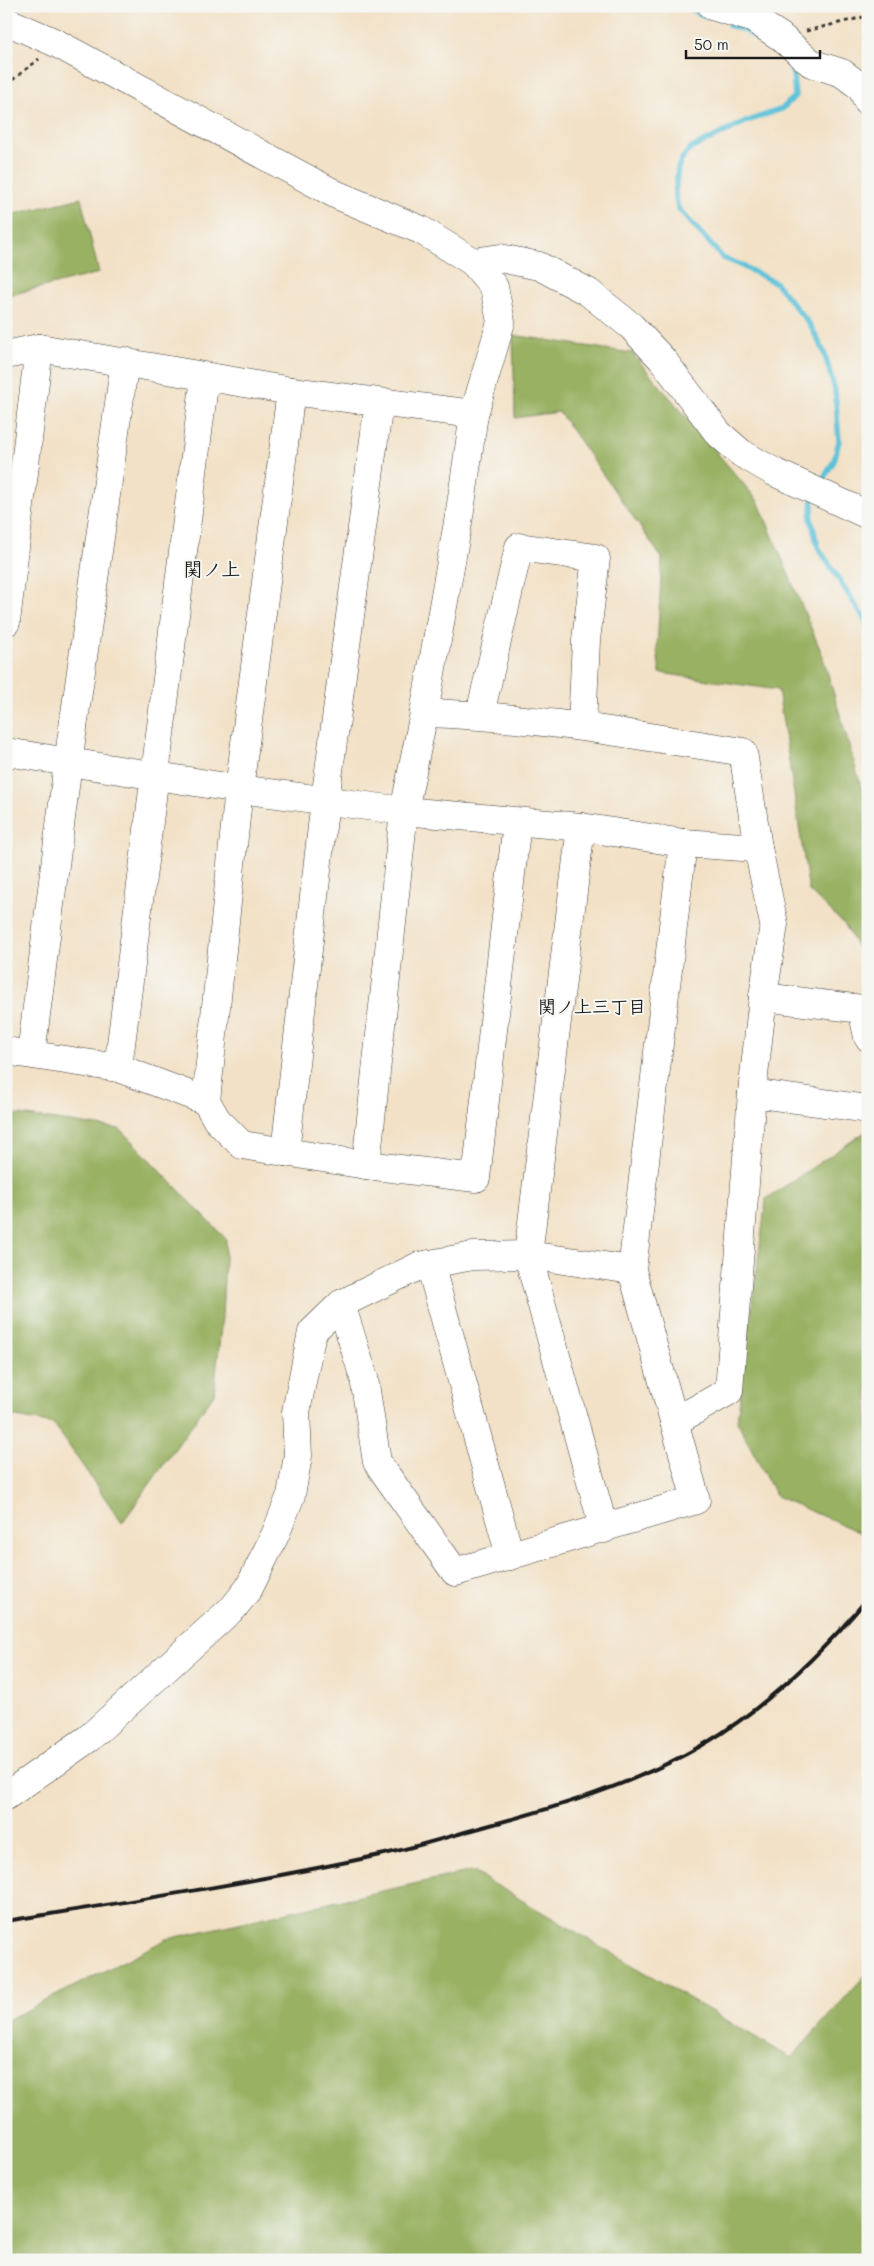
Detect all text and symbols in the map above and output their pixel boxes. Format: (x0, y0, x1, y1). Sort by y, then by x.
scale bar (686, 28, 820, 60)
text: 50 m (694, 34, 729, 54)
district label: 関ノ上 (183, 556, 241, 581)
district label: 関ノ上三丁目 (538, 994, 646, 1018)

